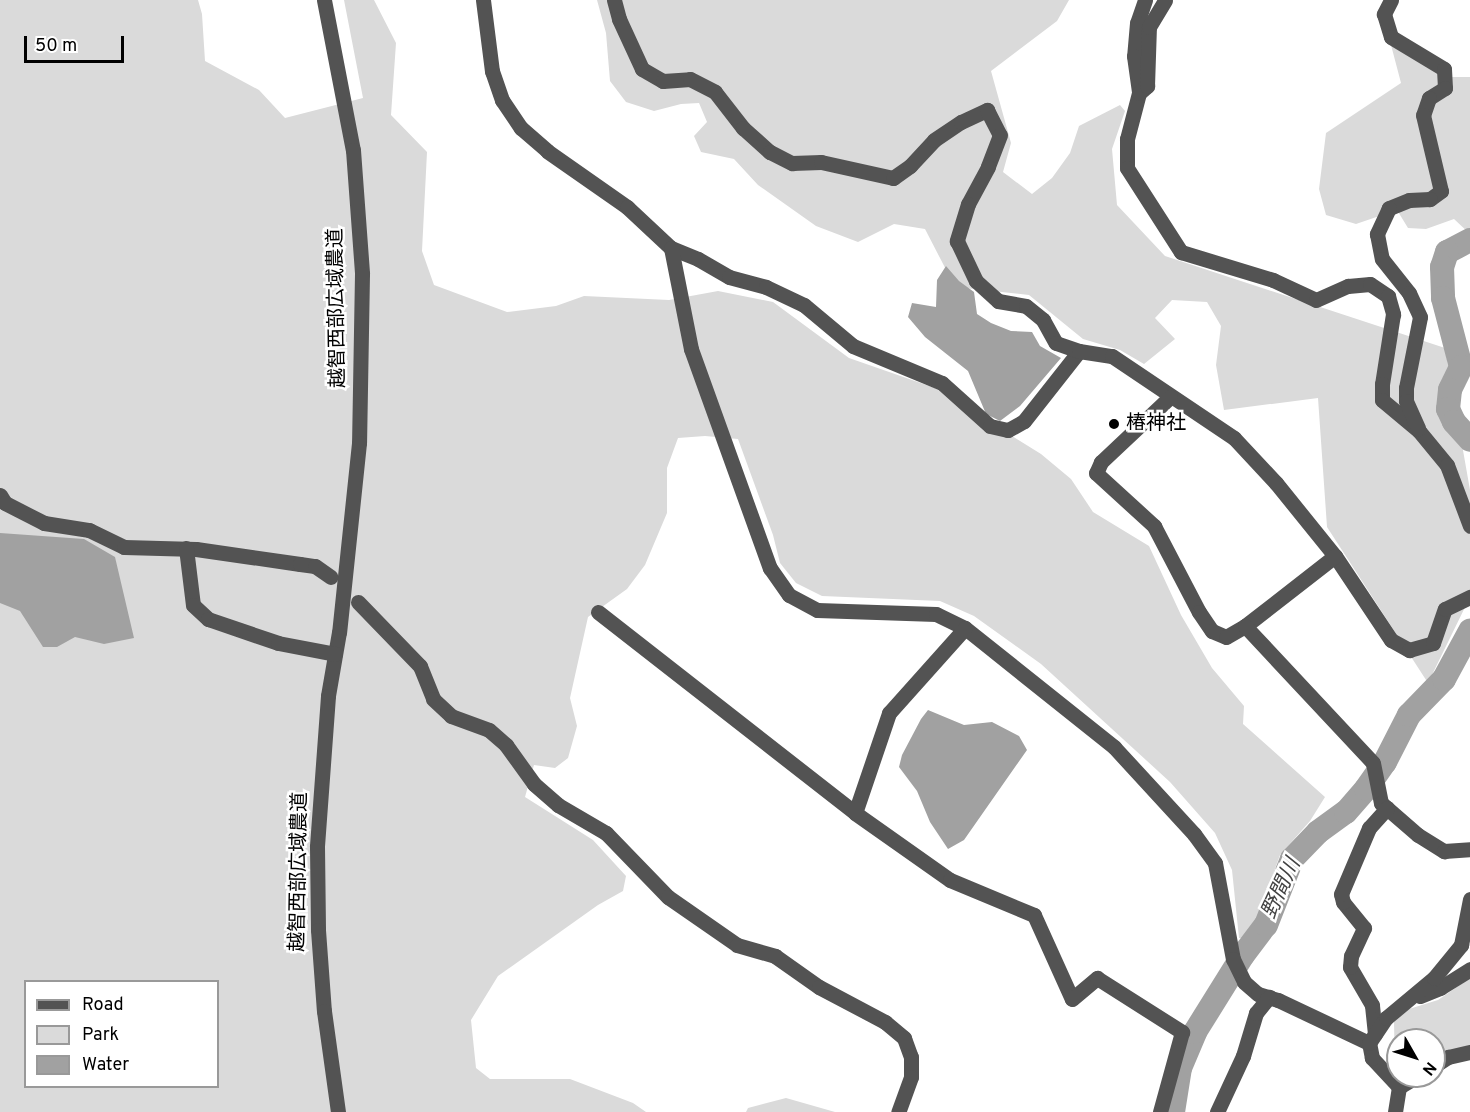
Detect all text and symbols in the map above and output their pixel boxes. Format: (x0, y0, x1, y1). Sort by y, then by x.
scale bar (27, 24, 128, 62)
text: 50 m (35, 35, 77, 58)
street label: 越智西部広域農道 (325, 228, 351, 388)
place label: 椿神社 (1126, 412, 1186, 436)
marker: 椿神社 (1107, 417, 1121, 431)
street label: 越智西部広域農道 (287, 792, 313, 952)
water label: 野間川 (1257, 855, 1307, 923)
legend (24, 980, 219, 1088)
text: Road (82, 994, 124, 1017)
text: Park (82, 1024, 119, 1047)
north arrow (1386, 1028, 1446, 1088)
text: Water (82, 1054, 129, 1077)
text: N (1417, 1057, 1440, 1079)

